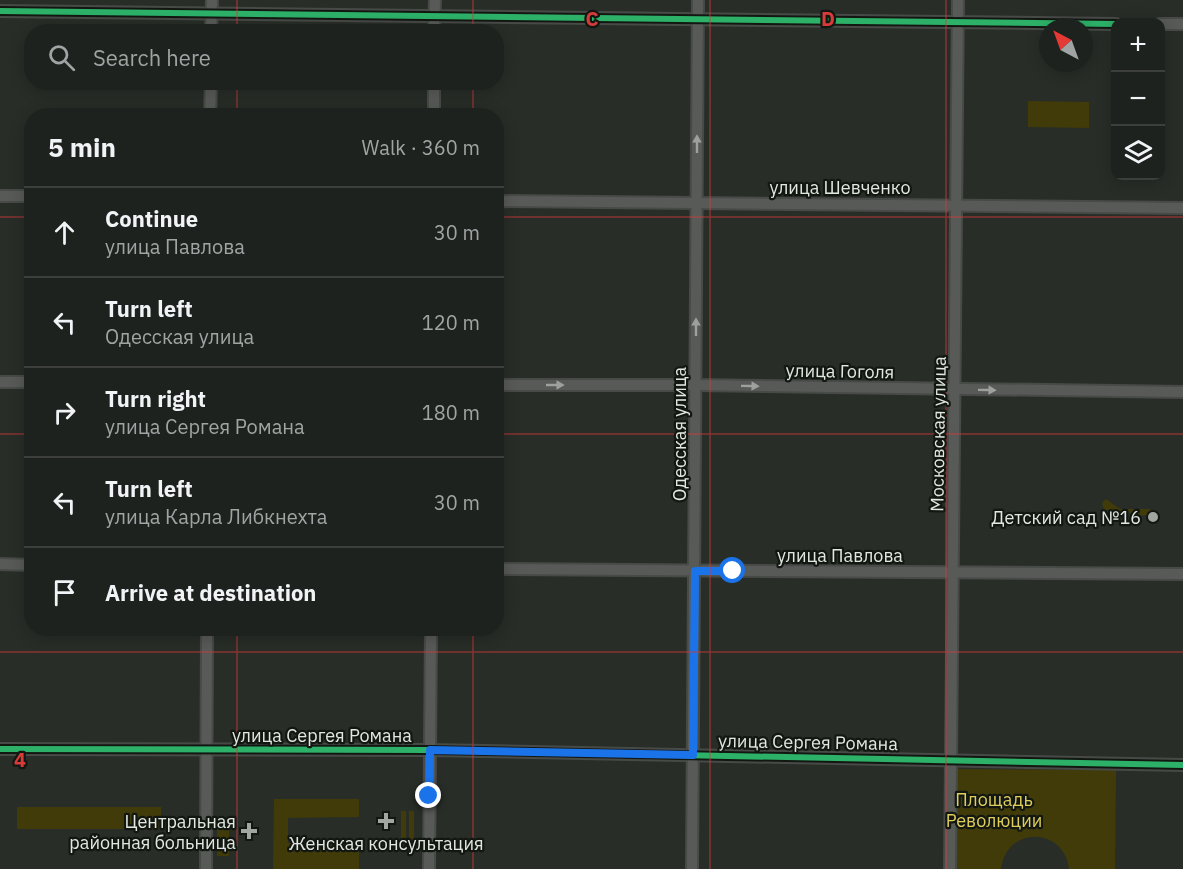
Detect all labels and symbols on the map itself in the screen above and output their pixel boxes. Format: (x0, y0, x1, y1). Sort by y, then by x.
text: C (585, 5, 599, 32)
text: D (821, 5, 835, 32)
north arrow (1039, 18, 1093, 72)
one-way arrow (692, 135, 702, 154)
street label: улица Шевченко (770, 176, 911, 199)
one-way arrow (691, 317, 701, 336)
street label: Московская улица (925, 356, 951, 512)
street label: улица Гоголя (785, 359, 895, 383)
street label: Одесская улица (668, 366, 691, 501)
one-way arrow (545, 380, 564, 390)
one-way arrow (740, 381, 759, 391)
one-way arrow (977, 385, 996, 395)
place label: Детский сад №16 (992, 506, 1141, 529)
marker: Детский сад №16 (1146, 510, 1160, 524)
street label: улица Павлова (777, 544, 903, 567)
route start (719, 557, 745, 583)
street label: улица Сергея Романа (232, 724, 412, 747)
street label: улица Сергея Романа (718, 729, 898, 755)
text: 4 (14, 746, 26, 773)
route end (415, 782, 441, 808)
park label: Площадь Революции (946, 788, 1042, 832)
place label: Центральная районная больница (69, 810, 236, 854)
marker: Женская консультация (377, 812, 395, 830)
marker: Центральная районная больница (240, 822, 258, 840)
place label: Женская консультация (288, 832, 484, 855)

